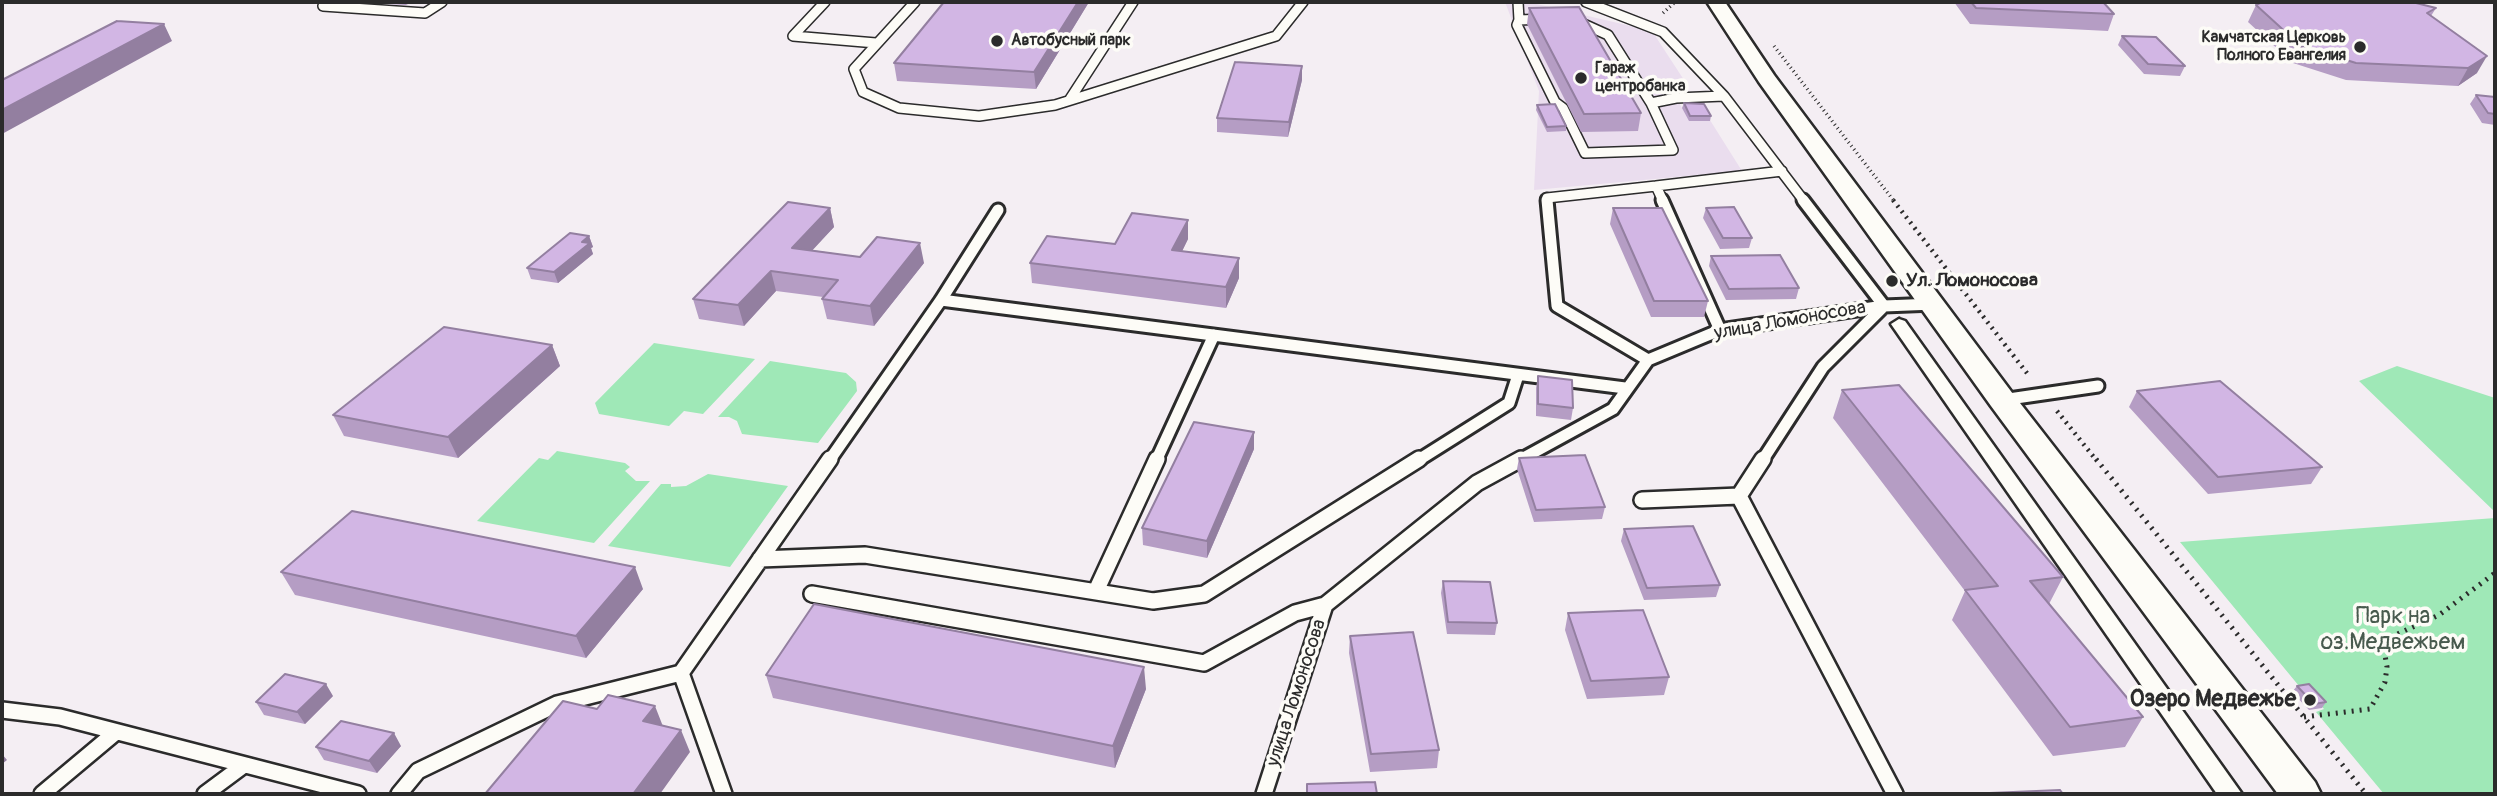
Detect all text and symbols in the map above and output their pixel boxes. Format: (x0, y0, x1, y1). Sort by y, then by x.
place label: Камчатская Церковь Полного Евангелия (2202, 28, 2346, 66)
place label: Автобусный парк (1011, 31, 1131, 51)
marker: Автобусный парк (989, 33, 1005, 49)
marker: Камчатская Церковь Полного Евангелия (2352, 39, 2368, 55)
place label: Гараж центробанка (1595, 59, 1685, 97)
marker: Гараж центробанка (1573, 70, 1589, 86)
place label: Ул. Ломоносова (1906, 270, 2038, 292)
marker: Ул. Ломоносова (1884, 273, 1900, 289)
street label: улица Ломоносова (1712, 296, 1868, 346)
park label: Парк на оз.Медвежьем (2321, 603, 2465, 657)
street label: улица Ломоносова (1262, 616, 1332, 770)
place label: Озеро Медвежье (2130, 686, 2296, 714)
marker: Озеро Медвежье (2302, 692, 2318, 708)

